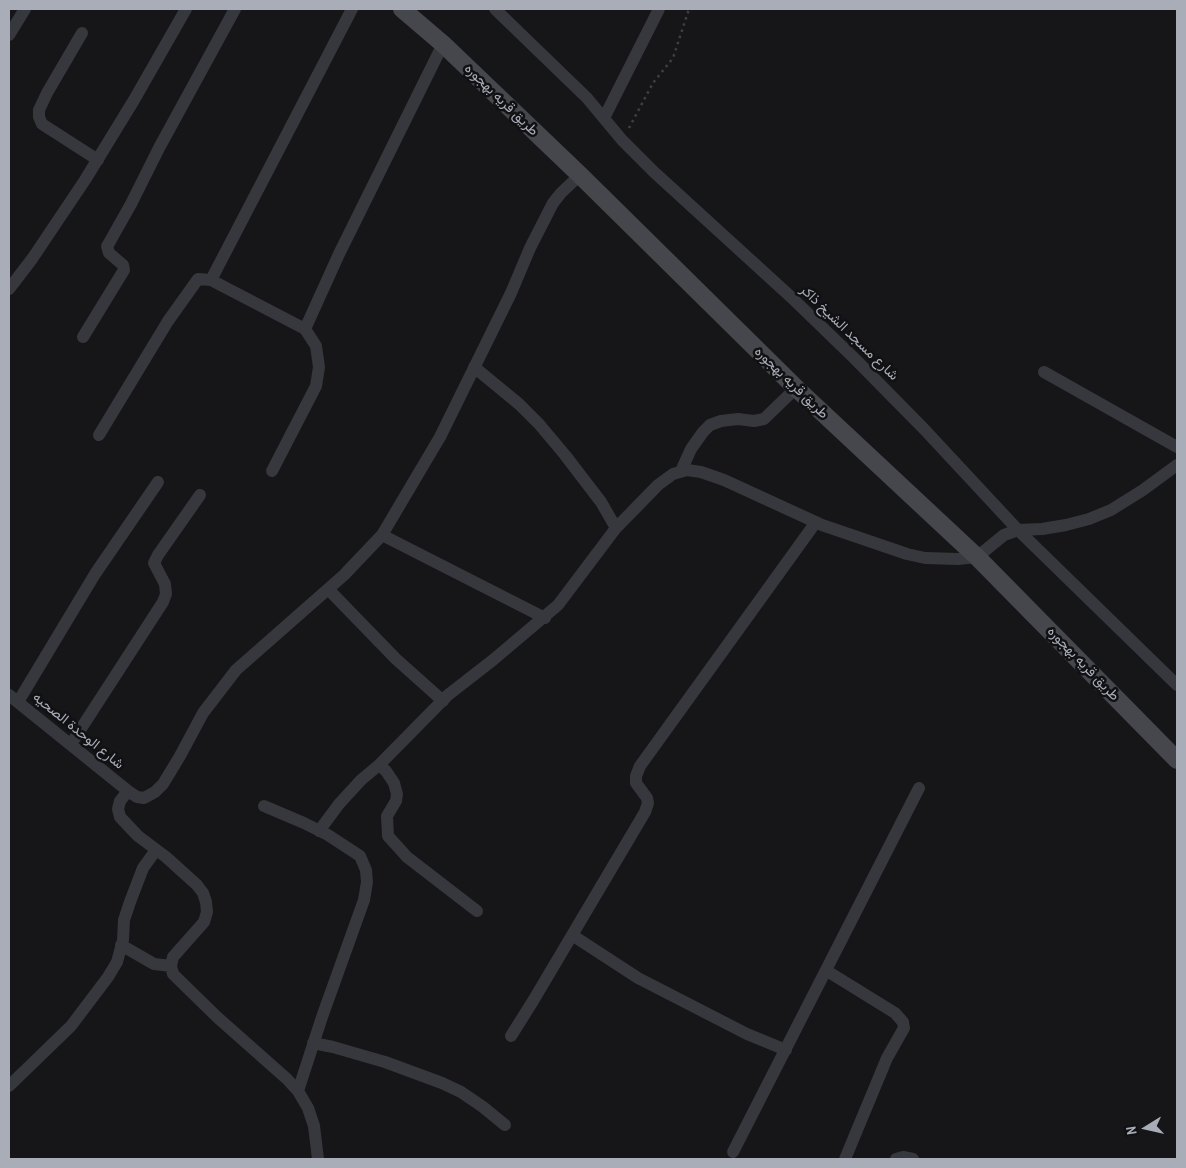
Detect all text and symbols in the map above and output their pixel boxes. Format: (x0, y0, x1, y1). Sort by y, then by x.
street label: طريق قريه بهجوره (460, 60, 542, 140)
street label: شارع مسجد الشيخ ذاكر (796, 282, 902, 384)
street label: طريق قريه بهجوره (750, 343, 832, 423)
street label: طريق قريه بهجوره (1043, 623, 1123, 705)
street label: شارع الوحدة الصحيه (29, 689, 127, 773)
north arrow (1121, 1103, 1171, 1153)
text: N (1122, 1125, 1141, 1136)

